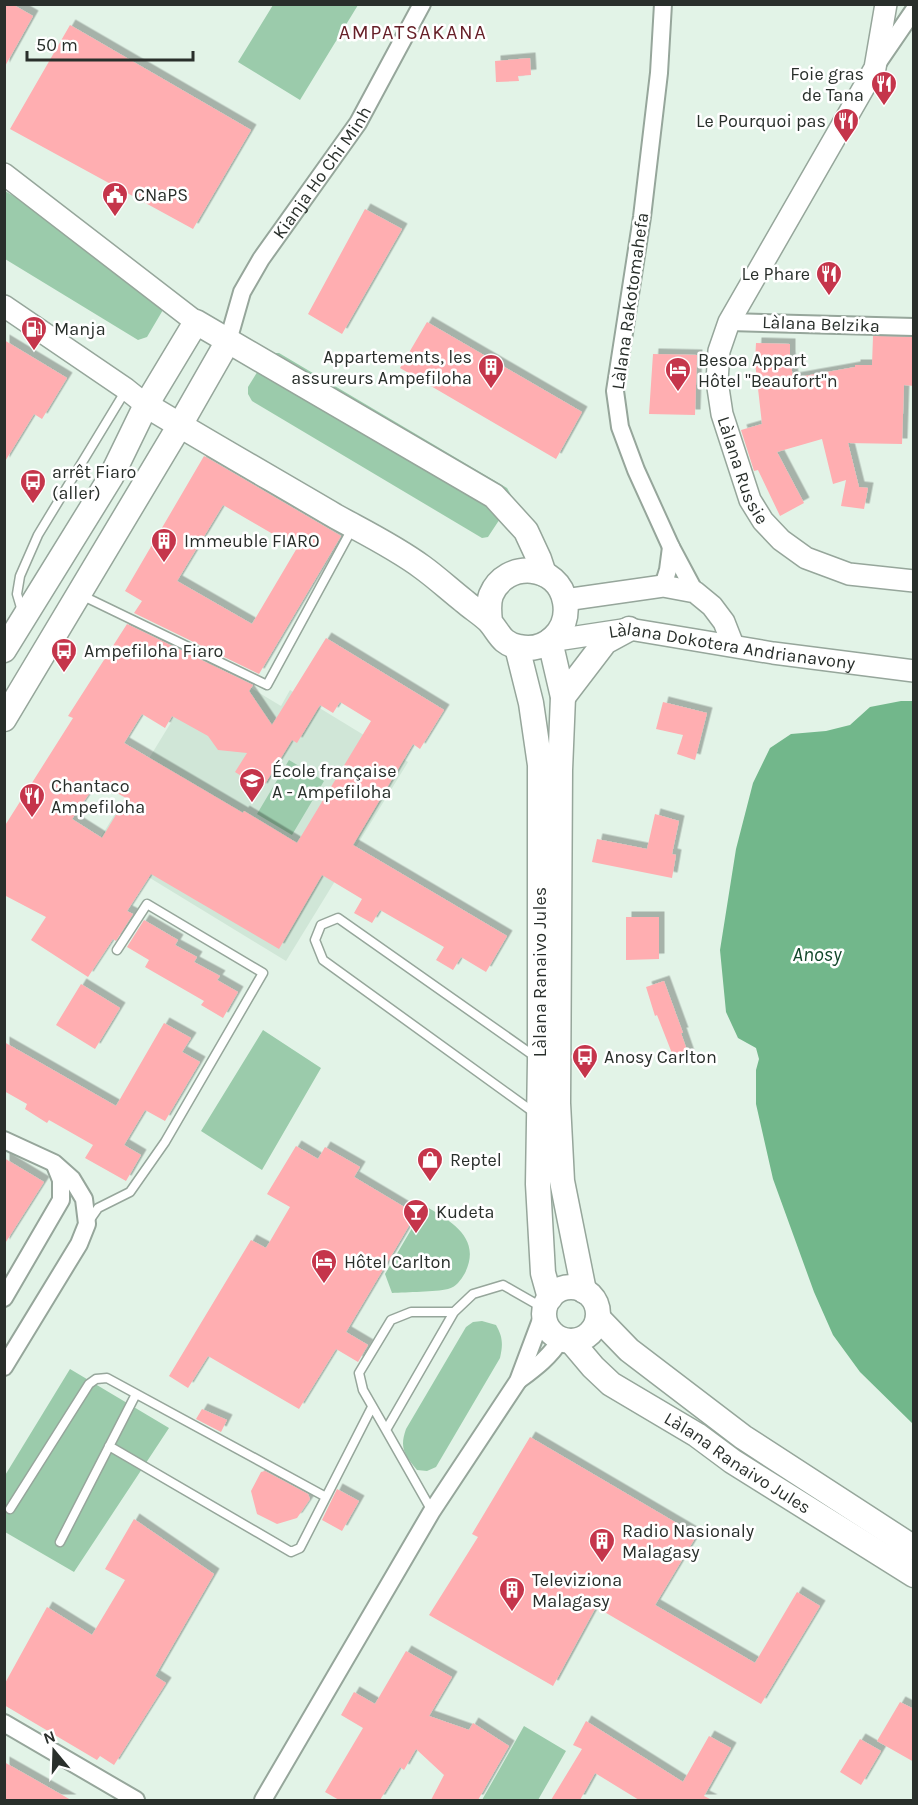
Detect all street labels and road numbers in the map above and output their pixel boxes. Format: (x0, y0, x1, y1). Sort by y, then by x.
street label: Kianja Ho Chi Minh (268, 102, 376, 243)
street label: Làlana Rakotomahefa (607, 211, 653, 391)
street label: Làlana Belzika (762, 311, 880, 337)
street label: Làlana Russie (712, 413, 773, 528)
street label: Làlana Dokotera Andrianavony (607, 618, 857, 674)
street label: Làlana Ranaivo Jules (529, 887, 551, 1057)
street label: Làlana Ranaivo Jules (660, 1407, 815, 1519)

